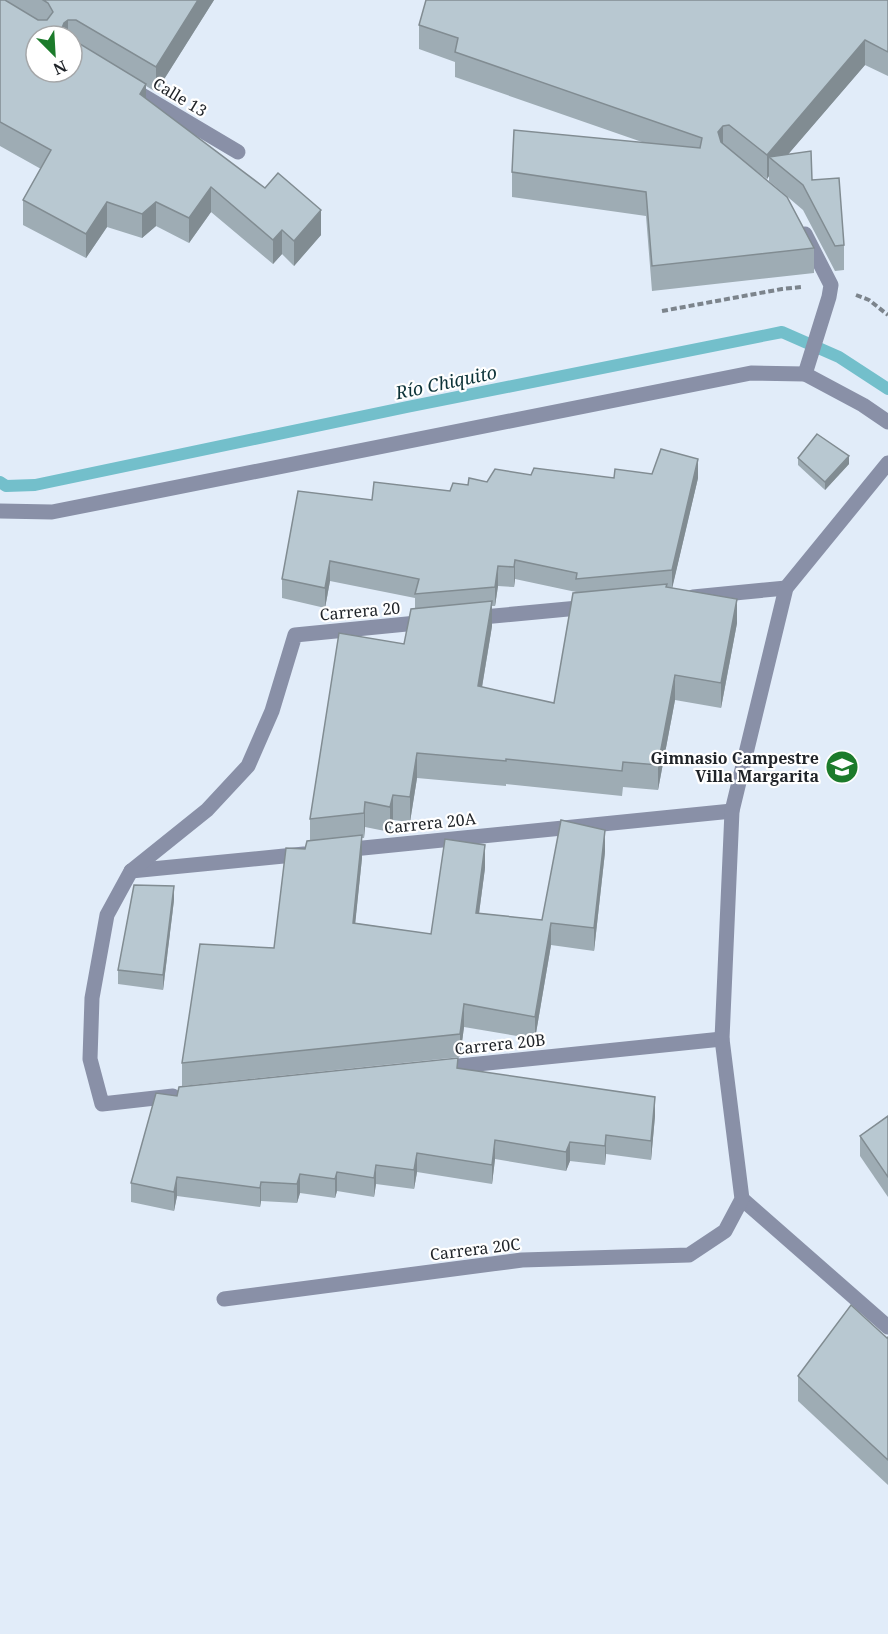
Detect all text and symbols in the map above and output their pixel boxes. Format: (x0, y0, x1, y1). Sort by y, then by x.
north arrow (24, 24, 84, 84)
text: N (50, 55, 70, 80)
street label: Calle 13 (149, 72, 211, 122)
water label: Río Chiquito (392, 360, 499, 405)
street label: Carrera 20 (319, 597, 401, 625)
place label: Gimnasio Campestre Villa Margarita (650, 747, 819, 787)
school or university icon: Gimnasio Campestre Villa Margarita (824, 749, 860, 785)
street label: Carrera 20A (383, 807, 478, 839)
street label: Carrera 20B (453, 1028, 547, 1060)
street label: Carrera 20C (429, 1233, 521, 1265)

